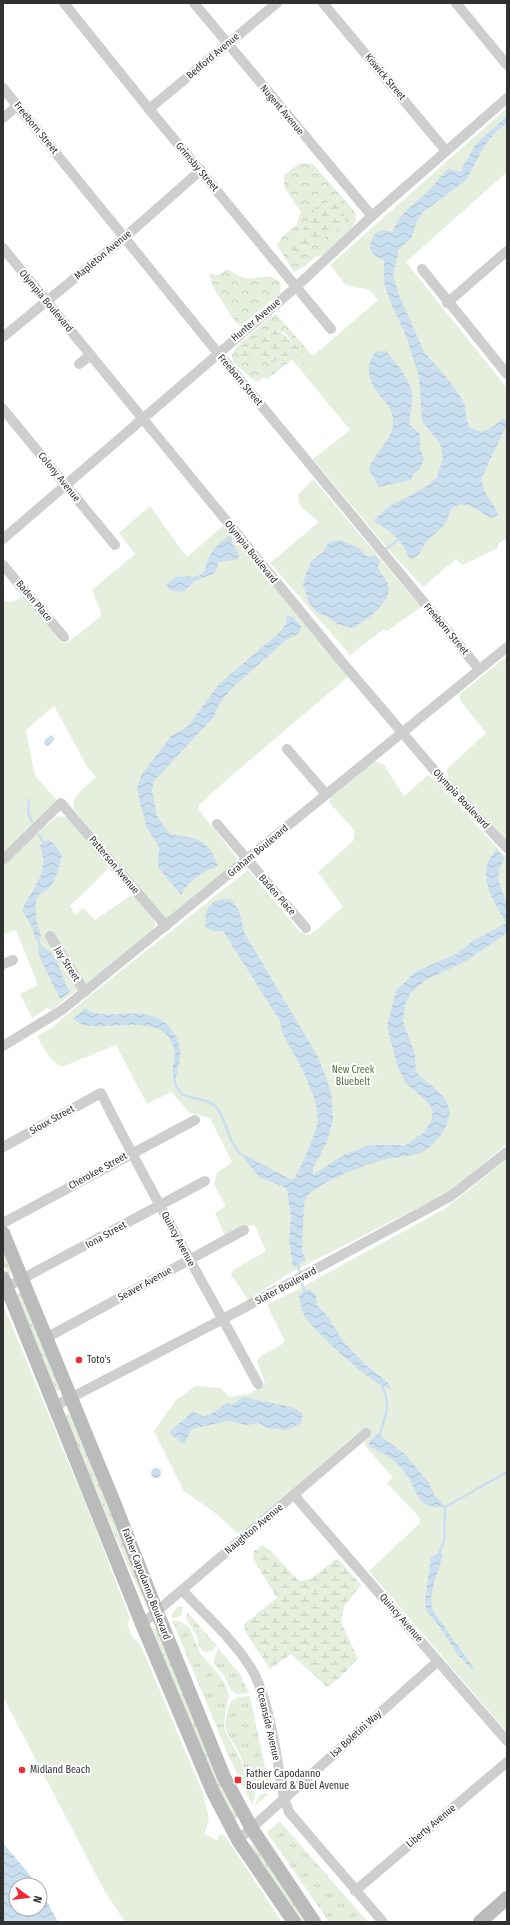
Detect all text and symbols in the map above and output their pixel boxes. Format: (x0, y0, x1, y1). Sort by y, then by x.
street label: Bedford Avenue (184, 30, 242, 81)
street label: Kiswick Street (362, 51, 408, 103)
street label: Nugent Avenue (258, 82, 306, 138)
street label: Freeborn Street (11, 100, 61, 157)
street label: Grimsby Street (173, 140, 221, 195)
street label: Mapleton Avenue (72, 228, 134, 282)
street label: Olympia Boulevard (17, 268, 75, 334)
street label: Hunter Avenue (229, 296, 283, 344)
street label: Freeborn Street (215, 352, 265, 409)
street label: Colony Avenue (35, 450, 83, 504)
street label: Olympia Boulevard (222, 518, 280, 586)
street label: Baden Place (13, 578, 55, 624)
street label: Freeborn Street (421, 601, 471, 658)
street label: Olympia Boulevard (430, 767, 492, 831)
street label: Graham Boulevard (225, 822, 291, 880)
street label: Patterson Avenue (86, 834, 142, 896)
street label: Baden Place (256, 872, 298, 918)
street label: Jay Street (52, 944, 83, 984)
park label: New Creek Bluebelt (332, 1064, 375, 1088)
street label: Sioux Street (28, 1102, 77, 1137)
street label: Cherokee Street (67, 1150, 130, 1192)
street label: Quincy Avenue (159, 1209, 198, 1269)
street label: Iona Street (83, 1218, 129, 1251)
street label: Seaver Avenue (116, 1264, 174, 1304)
street label: Slater Boulevard (253, 1265, 319, 1307)
place label: Toto's (87, 1354, 111, 1366)
marker: Toto's (74, 1355, 84, 1365)
street label: Naughton Avenue (222, 1501, 286, 1557)
street label: Father Capodanno Boulevard (119, 1527, 173, 1641)
street label: Quincy Avenue (377, 1591, 425, 1645)
street label: Oceanside Avenue (254, 1686, 282, 1762)
street label: Isa Boletini Way (328, 1708, 384, 1760)
place label: Midland Beach (30, 1764, 90, 1776)
marker: Midland Beach (17, 1765, 27, 1775)
place label: Father Capodanno Boulevard & Buel Avenue (246, 1768, 349, 1792)
marker: Father Capodanno Boulevard & Buel Avenue (233, 1775, 243, 1785)
street label: Liberty Avenue (404, 1802, 458, 1850)
north arrow (8, 1877, 48, 1917)
text: N (30, 1895, 44, 1904)

